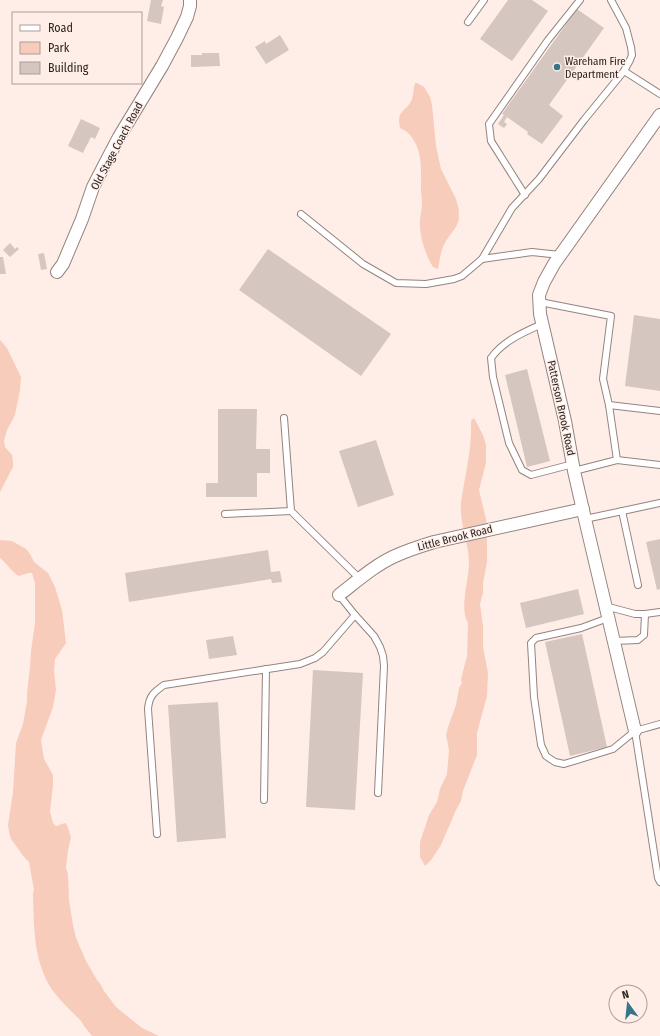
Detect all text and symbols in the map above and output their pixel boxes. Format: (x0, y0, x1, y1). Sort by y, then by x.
legend (12, 12, 142, 84)
text: Road (48, 21, 73, 35)
text: Park (48, 41, 70, 55)
place label: Wareham Fire Department (565, 55, 626, 81)
text: Building (48, 61, 89, 75)
marker: Wareham Fire Department (552, 62, 562, 72)
street label: Old Stage Coach Road (88, 100, 146, 192)
street label: Patterson Brook Road (545, 359, 577, 457)
street label: Little Brook Road (416, 522, 494, 554)
north arrow (608, 984, 648, 1024)
text: N (621, 988, 630, 1002)

